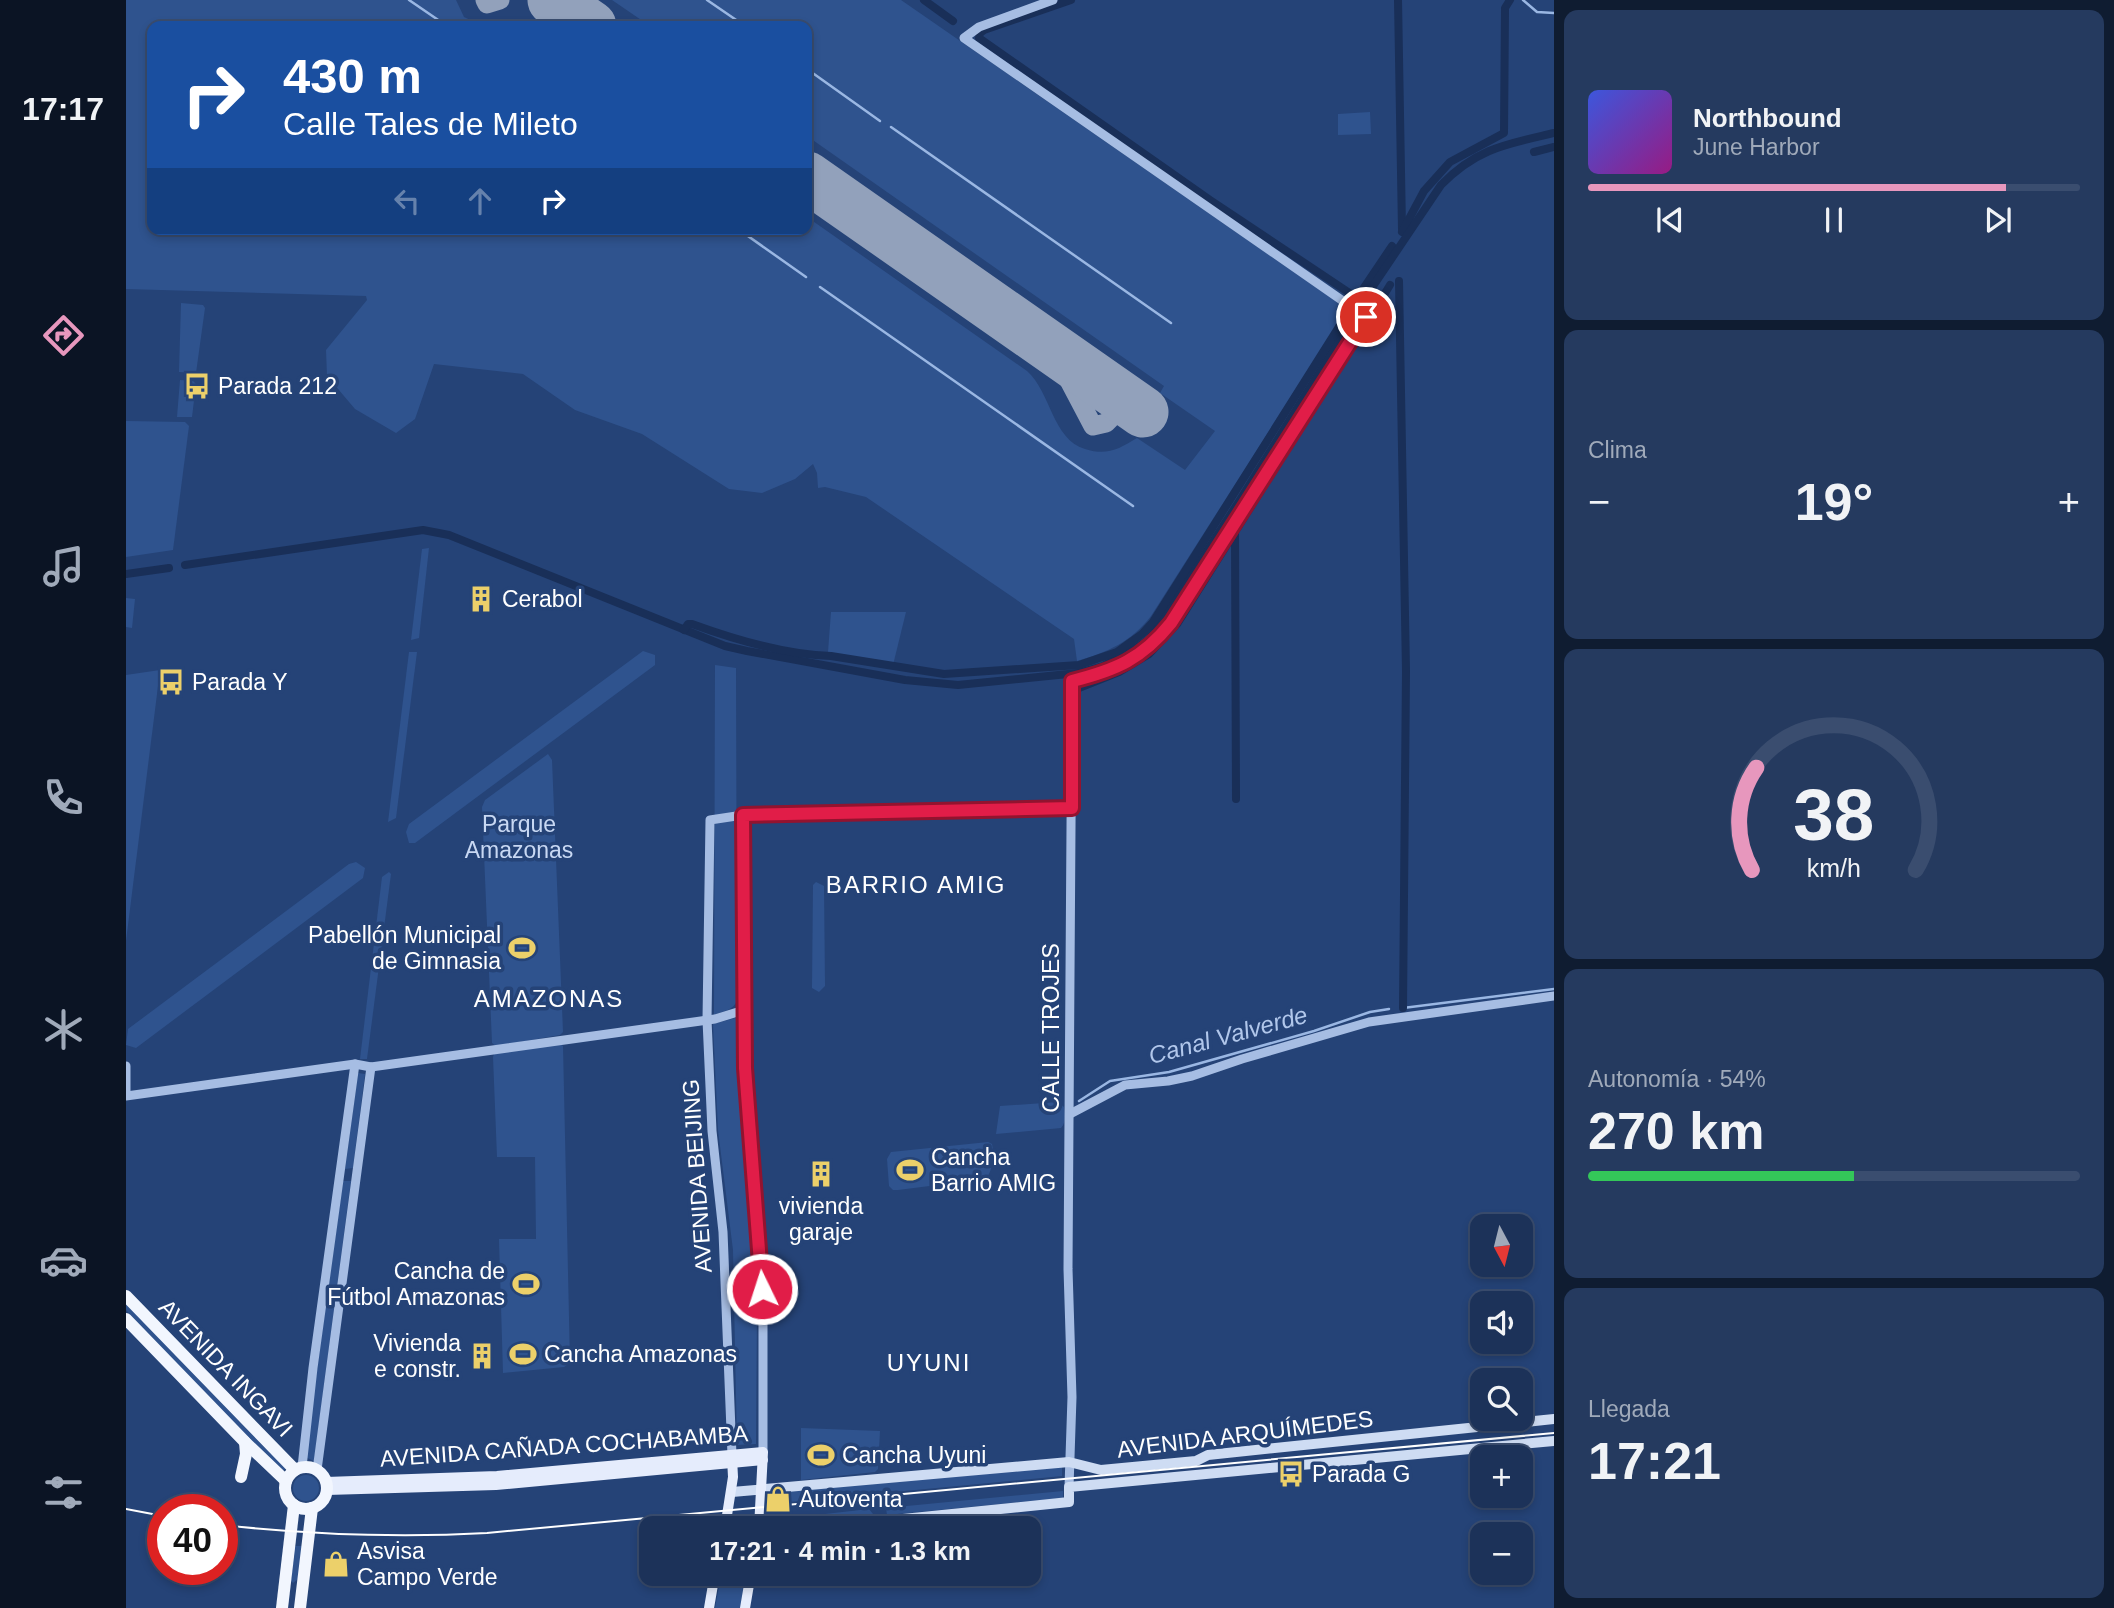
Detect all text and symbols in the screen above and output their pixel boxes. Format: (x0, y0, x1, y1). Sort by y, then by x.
icon: right (168, 49, 259, 140)
text: 430 m (283, 49, 422, 103)
text: 17:17 (22, 91, 104, 127)
text: Northbound (1693, 103, 1842, 133)
text: Calle Tales de Mileto (283, 106, 578, 142)
text: June Harbor (1693, 134, 1820, 160)
icon: left (388, 182, 426, 220)
icon: ahead (461, 182, 499, 220)
icon: right (534, 182, 572, 220)
icon: previous (1651, 201, 1689, 239)
icon: pause (1815, 201, 1853, 239)
icon: next (1979, 201, 2017, 239)
pin (1336, 287, 1396, 347)
icon: arrive (1347, 298, 1385, 336)
icon: directions (39, 311, 88, 360)
bus stop icon: Parada 212 (182, 371, 212, 401)
place label: Parada 212 (218, 373, 337, 399)
text: Clima (1588, 437, 1647, 463)
text: 19° (1795, 473, 1873, 531)
text: − (1588, 481, 1610, 523)
text: + (2058, 481, 2080, 523)
icon: music (39, 542, 88, 591)
building icon: Cerabol (466, 584, 496, 614)
place label: Cerabol (502, 586, 583, 612)
bus stop icon: Parada Y (156, 667, 186, 697)
place label: Parada Y (192, 669, 287, 695)
icon: phone (39, 773, 88, 822)
text: 38 (1794, 774, 1874, 855)
park label: Parque Amazonas (465, 811, 573, 863)
text: km/h (1807, 854, 1861, 882)
district label: BARRIO AMIG (826, 871, 1006, 898)
place label: Pabellón Municipal de Gimnasia (308, 922, 501, 974)
sports icon: Pabellón Municipal de Gimnasia (507, 933, 537, 963)
street label: CALLE TROJES (1038, 943, 1064, 1113)
district label: AMAZONAS (474, 985, 624, 1012)
water label: Canal Valverde (1146, 1001, 1310, 1069)
icon: climate (39, 1005, 88, 1054)
text: Autonomía · 54% (1588, 1066, 1766, 1092)
street label: AVENIDA BEIJING (677, 1078, 717, 1274)
text: 270 km (1588, 1102, 1764, 1160)
place label: Cancha Barrio AMIG (931, 1144, 1056, 1196)
sports icon: Cancha Barrio AMIG (895, 1155, 925, 1185)
building icon: vivienda garaje (806, 1159, 836, 1189)
place label: vivienda garaje (779, 1193, 863, 1245)
north arrow (1470, 1214, 1533, 1278)
map controls (1470, 1214, 1533, 1585)
icon: car (39, 1236, 88, 1285)
position arrow (725, 1252, 799, 1326)
place label: Cancha de Fútbol Amazonas (327, 1258, 505, 1310)
sports icon: Cancha de Fútbol Amazonas (511, 1269, 541, 1299)
button: sound (1470, 1291, 1533, 1354)
street label: AVENIDA INGAVI (154, 1294, 298, 1442)
place label: Vivienda e constr. (373, 1330, 461, 1382)
sports icon: Cancha Amazonas (508, 1339, 538, 1369)
building icon: Vivienda e constr. (467, 1341, 497, 1371)
place label: Cancha Amazonas (544, 1341, 737, 1367)
district label: UYUNI (887, 1349, 971, 1376)
button: search (1470, 1368, 1533, 1431)
text: Llegada (1588, 1396, 1670, 1422)
street label: AVENIDA ARQUÍMEDES (1115, 1405, 1375, 1463)
street label: AVENIDA CAÑADA COCHABAMBA (379, 1420, 750, 1472)
text: 17:21 (1588, 1432, 1721, 1490)
sports icon: Cancha Uyuni (806, 1440, 836, 1470)
place label: Cancha Uyuni (842, 1442, 986, 1468)
button: + (1470, 1445, 1533, 1508)
bus stop icon: Parada G (1276, 1459, 1306, 1489)
place label: Parada G (1312, 1461, 1410, 1487)
icon: filters (39, 1468, 88, 1517)
shop icon: Autoventa (763, 1484, 793, 1514)
place label: Autoventa (799, 1486, 903, 1512)
speed limit sign: 40 (147, 1494, 238, 1585)
button: − (1470, 1522, 1533, 1585)
text: 17:21 · 4 min · 1.3 km (709, 1536, 971, 1566)
place label: Asvisa Campo Verde (357, 1538, 498, 1590)
shop icon: Asvisa Campo Verde (321, 1549, 351, 1579)

